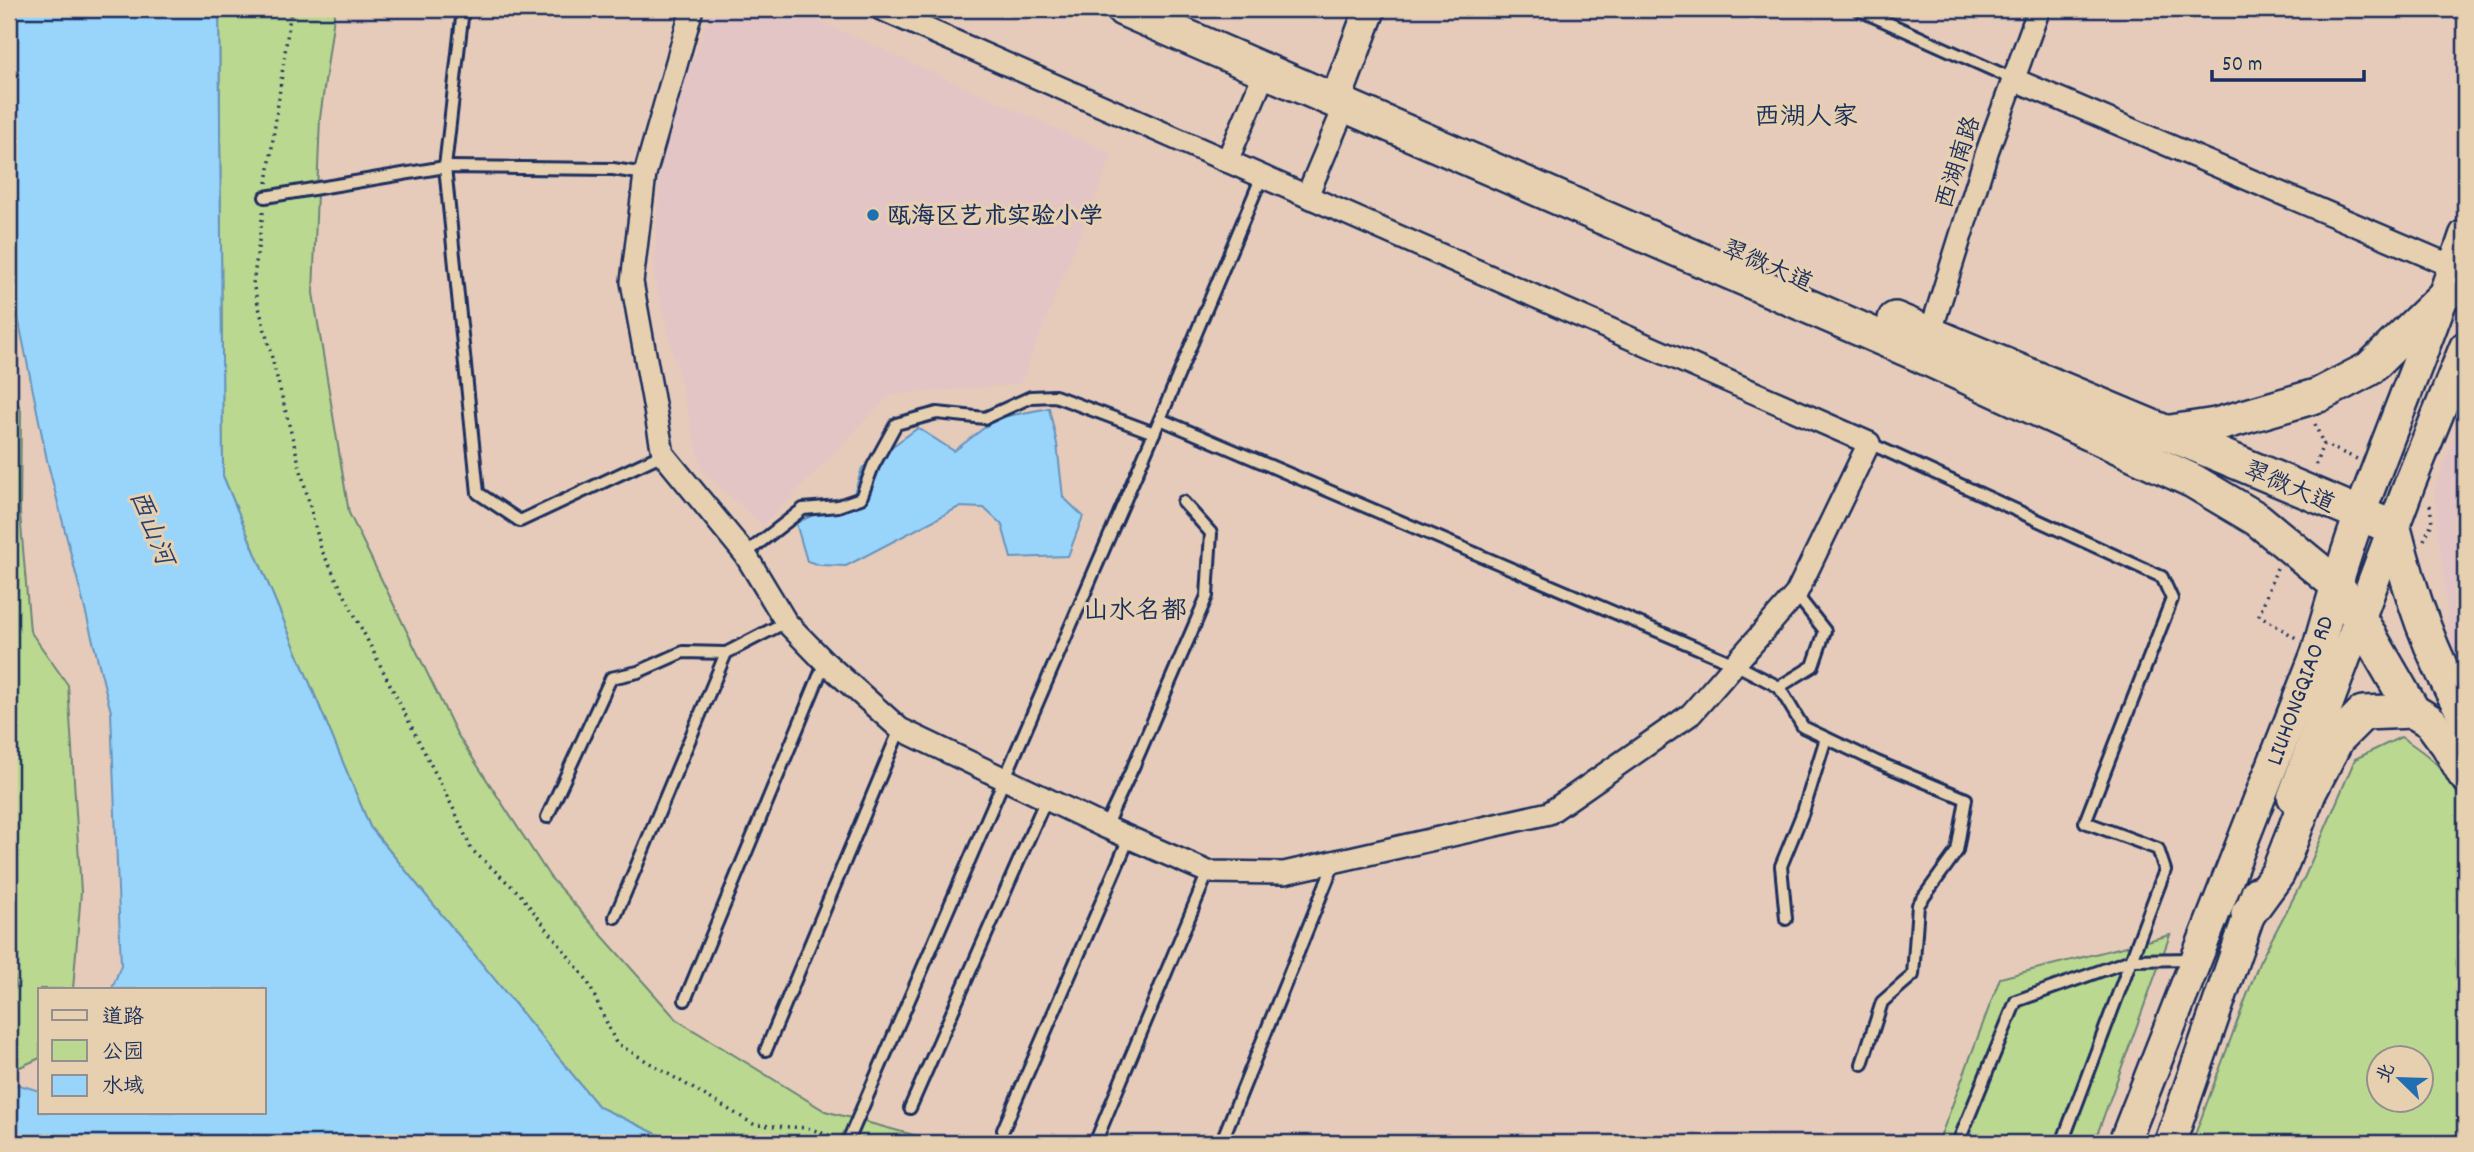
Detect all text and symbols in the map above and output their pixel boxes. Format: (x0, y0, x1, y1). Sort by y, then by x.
scale bar (2212, 38, 2364, 82)
text: 50 m (2222, 51, 2262, 81)
district label: 西湖人家 (1754, 100, 1858, 137)
street label: 西湖南路 (1929, 112, 1991, 214)
place label: 瓯海区艺术实验小学 (887, 201, 1103, 235)
marker: 瓯海区艺术实验小学 (865, 207, 881, 223)
street label: 翠微大道 (1716, 233, 1818, 302)
street label: 翠微大道 (2238, 454, 2340, 523)
water label: 西山河 (118, 485, 183, 575)
district label: 山水名都 (1083, 594, 1187, 631)
street label: LIUHONGQIAO RD (2259, 612, 2345, 770)
legend (38, 988, 266, 1114)
text: 道路 (102, 1004, 144, 1034)
text: 公园 (102, 1039, 144, 1069)
north arrow (2366, 1044, 2436, 1114)
text: 北 (2371, 1060, 2404, 1088)
text: 水域 (102, 1073, 144, 1103)

